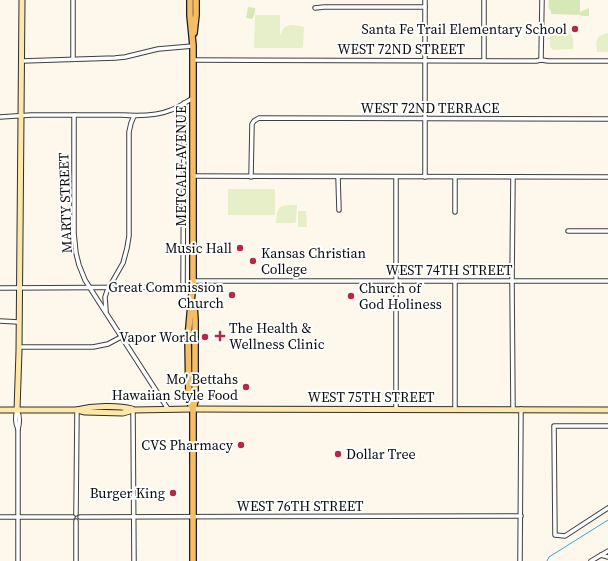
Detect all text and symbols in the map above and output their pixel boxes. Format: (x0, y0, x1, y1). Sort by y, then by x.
place label: Santa Fe Trail Elementary School (362, 19, 567, 39)
marker: Santa Fe Trail Elementary School (570, 24, 580, 34)
street label: WEST 72ND STREET (337, 39, 465, 59)
street label: WEST 72ND TERRACE (361, 98, 499, 118)
street label: METCALF AVENUE (171, 106, 191, 226)
street label: MARTY STREET (53, 152, 77, 254)
place label: Music Hall (165, 238, 232, 258)
marker: Music Hall (235, 243, 245, 253)
place label: Kansas Christian College (261, 243, 366, 279)
marker: Kansas Christian College (248, 256, 258, 266)
street label: WEST 74TH STREET (385, 260, 513, 280)
place label: Great Commission Church (108, 277, 225, 313)
place label: Church of God Holiness (359, 278, 442, 314)
marker: Great Commission Church (227, 290, 237, 300)
marker: Church of God Holiness (346, 291, 356, 301)
place label: The Health & Wellness Clinic (229, 318, 325, 354)
place label: Vapor World (119, 327, 197, 347)
marker: The Health & Wellness Clinic (214, 330, 226, 342)
marker: Vapor World (200, 332, 210, 342)
place label: Mo' Bettahs Hawaiian Style Food (112, 369, 238, 405)
marker: Mo' Bettahs Hawaiian Style Food (241, 382, 251, 392)
street label: WEST 75TH STREET (307, 387, 435, 407)
place label: CVS Pharmacy (141, 435, 234, 455)
marker: CVS Pharmacy (236, 440, 246, 450)
place label: Dollar Tree (346, 444, 416, 464)
marker: Dollar Tree (333, 449, 343, 459)
place label: Burger King (90, 483, 165, 503)
marker: Burger King (168, 488, 178, 498)
street label: WEST 76TH STREET (236, 496, 364, 516)

